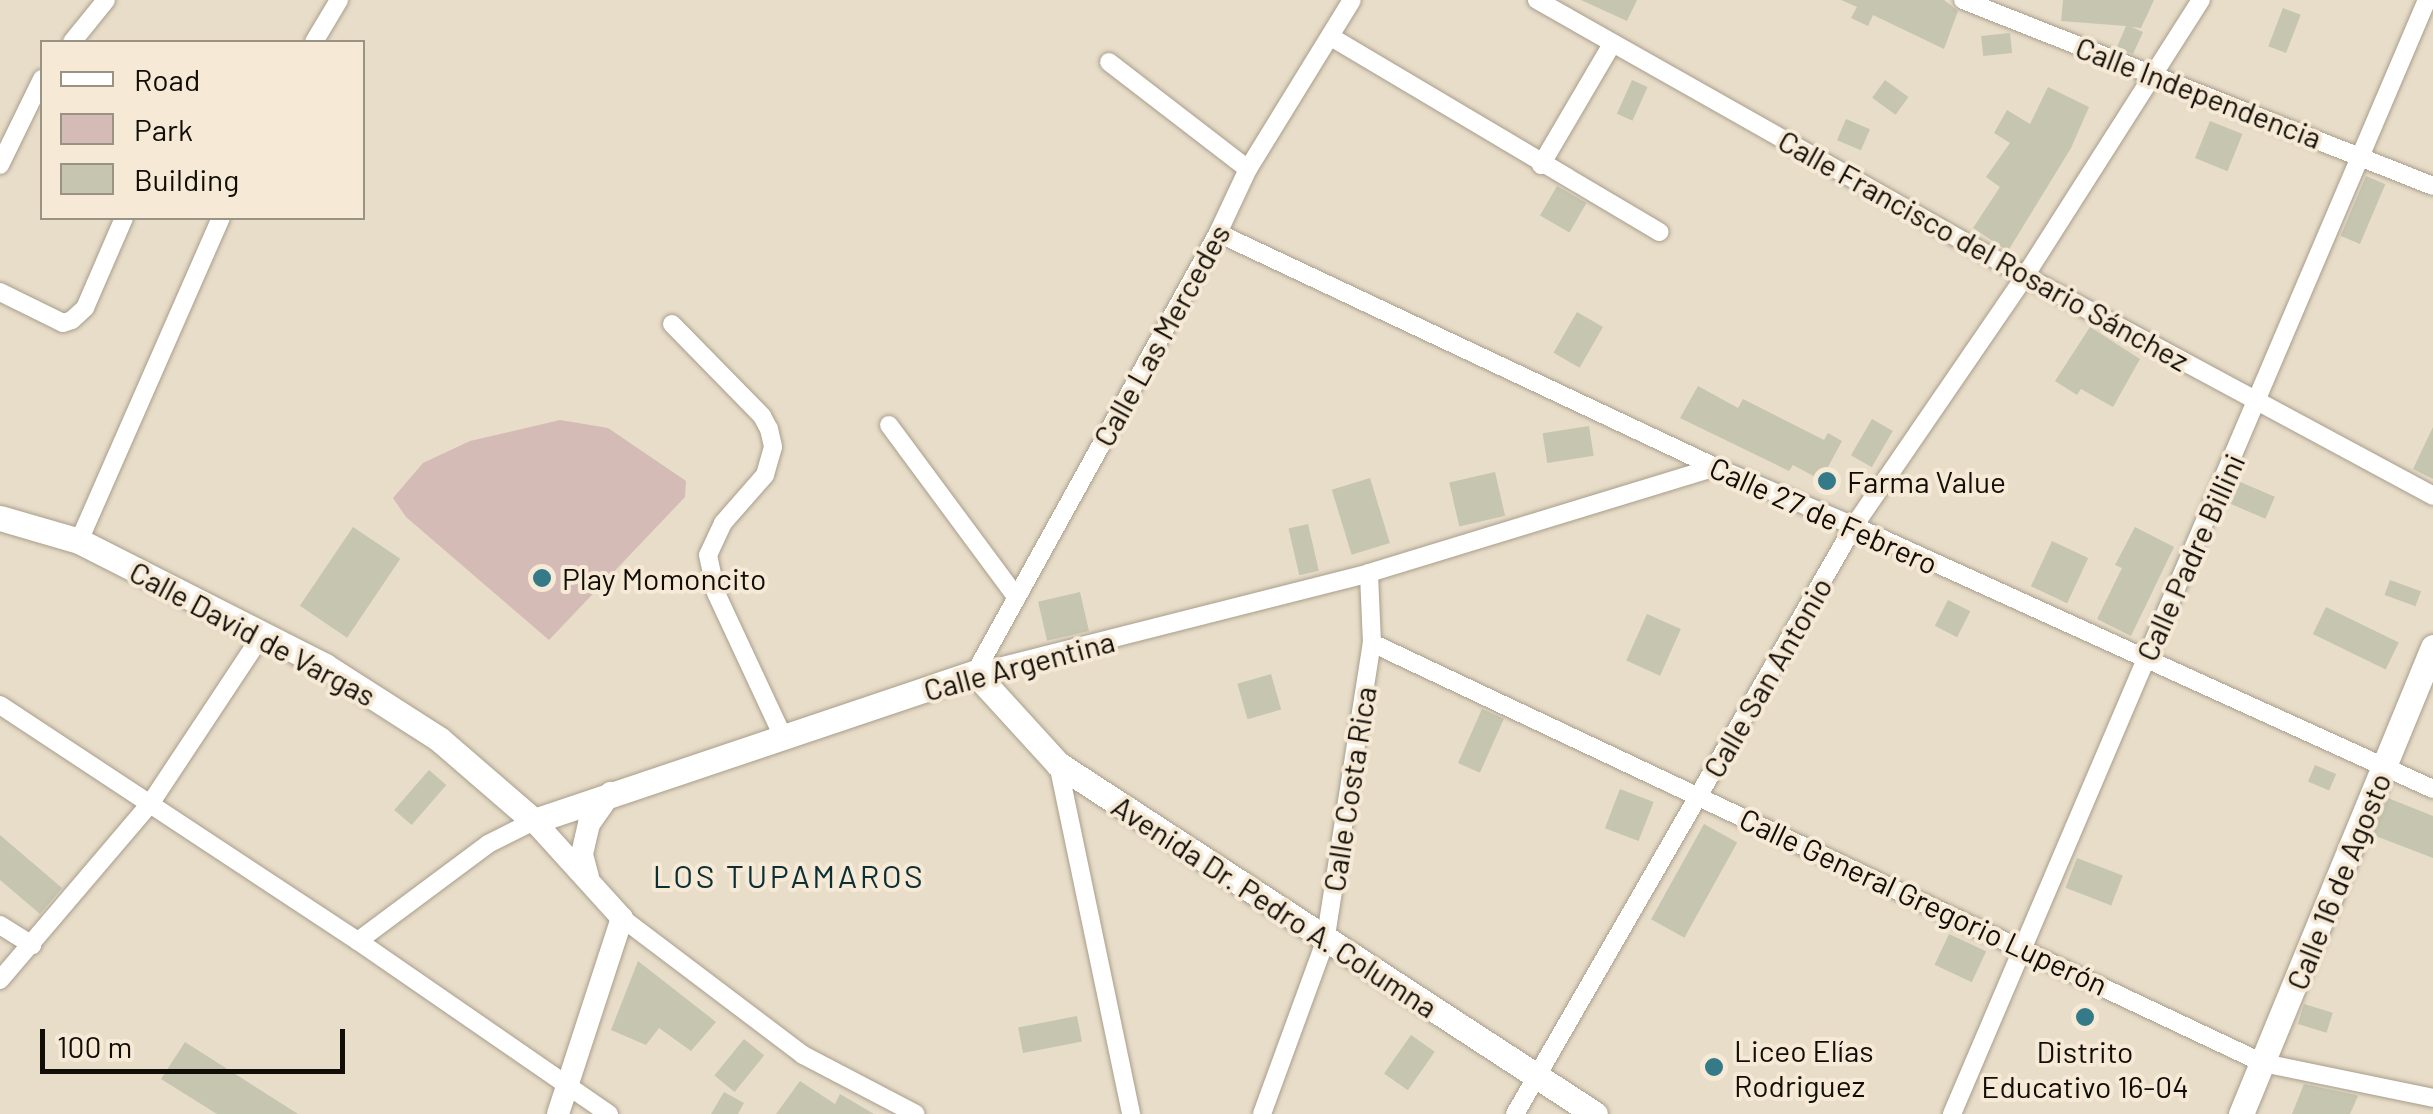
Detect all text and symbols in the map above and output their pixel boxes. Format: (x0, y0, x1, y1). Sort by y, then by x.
street label: Calle Independencia (2071, 29, 2327, 155)
legend (40, 40, 365, 220)
text: Road (134, 61, 200, 97)
text: Park (134, 111, 193, 147)
street label: Calle Francisco del Rosario Sánchez (1773, 122, 2195, 378)
text: Building (134, 161, 239, 197)
street label: Calle Las Mercedes (1085, 218, 1237, 452)
street label: Calle Padre Billini (2128, 448, 2252, 666)
street label: Calle 27 de Febrero (1704, 449, 1944, 581)
place label: Farma Value (1847, 463, 2006, 499)
marker: Farma Value (1816, 470, 1838, 492)
street label: Calle David de Vargas (124, 553, 382, 713)
place label: Play Momoncito (562, 560, 766, 596)
marker: Play Momoncito (531, 567, 553, 589)
street label: Calle San Antonio (1695, 570, 1839, 784)
street label: Calle Argentina (920, 622, 1118, 708)
street label: Calle Costa Rica (1315, 684, 1383, 894)
street label: Calle 16 de Agosto (2278, 767, 2398, 995)
street label: Avenida Dr. Pedro A. Columna (1106, 787, 1444, 1025)
street label: Calle General Gregorio Luperón (1734, 800, 2114, 1002)
district label: LOS TUPAMAROS (653, 856, 925, 894)
marker: Distrito Educativo 16-04 (2074, 1006, 2096, 1028)
scale bar (45, 1009, 350, 1071)
text: 100 m (57, 1028, 132, 1064)
place label: Liceo Elías Rodriguez (1734, 1032, 1874, 1102)
place label: Distrito Educativo 16-04 (1981, 1033, 2189, 1104)
marker: Liceo Elías Rodriguez (1703, 1056, 1725, 1078)

